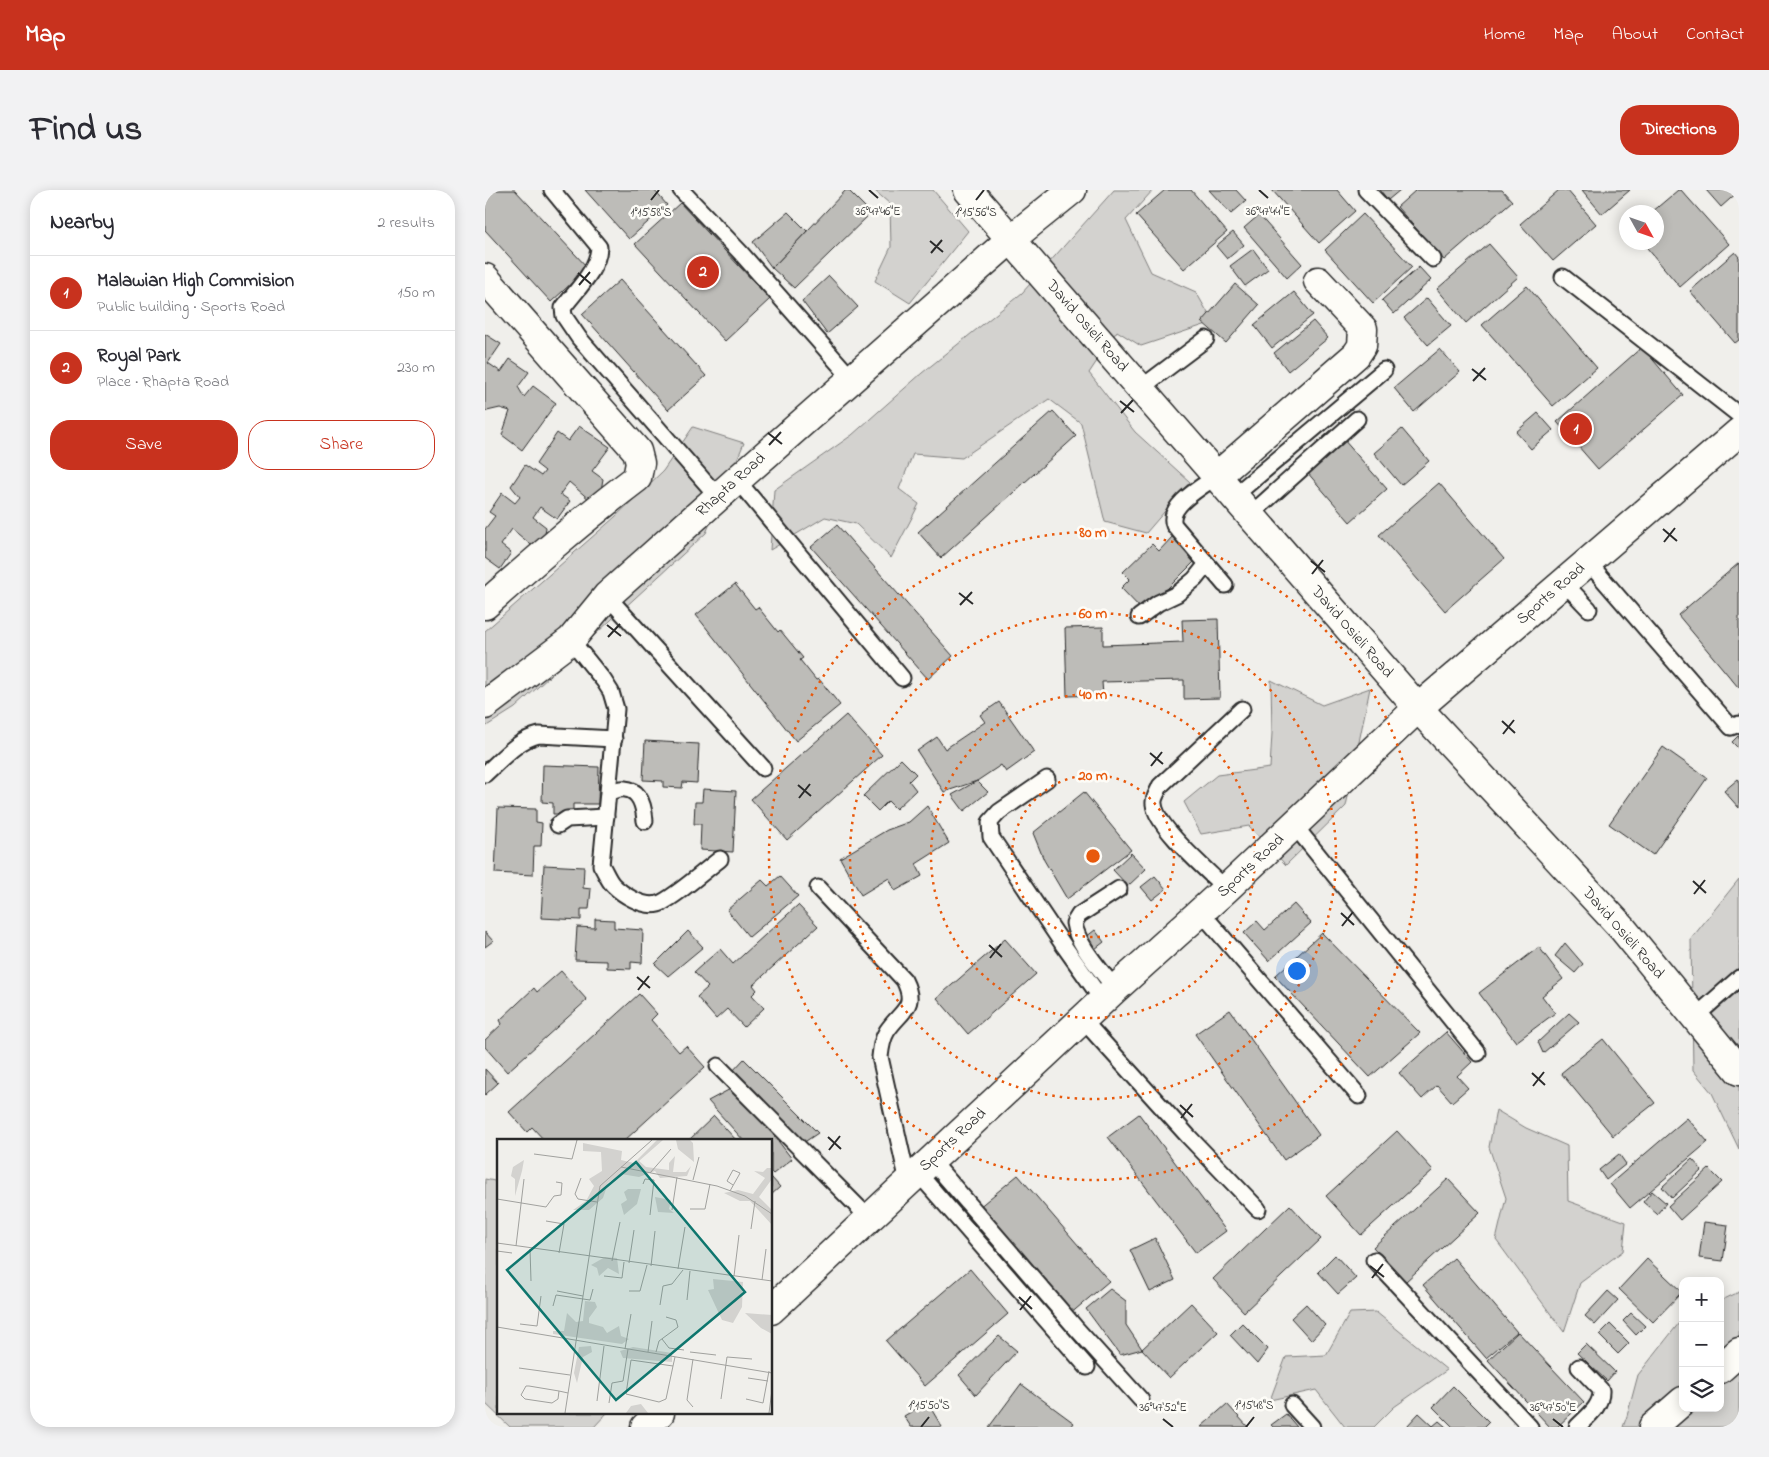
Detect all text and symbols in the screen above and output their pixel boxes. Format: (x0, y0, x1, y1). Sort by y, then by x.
text: Map (25, 18, 66, 53)
text: Home (1484, 22, 1525, 48)
text: Map (1553, 22, 1584, 48)
text: About (1612, 22, 1658, 48)
text: Contact (1686, 22, 1744, 48)
text: Find us (30, 105, 142, 156)
button: Directions (1620, 105, 1739, 155)
text: 36°47'46"E (856, 203, 900, 221)
text: 36°47'44"E (1246, 203, 1290, 221)
text: 1°15'58"S (631, 204, 672, 222)
text: 1°15'56"S (955, 204, 997, 222)
north arrow (1619, 205, 1664, 250)
text: Nearby (50, 208, 114, 238)
text: 2 results (377, 211, 435, 235)
pin: 2 (687, 253, 719, 291)
text: Malawian High Commision (97, 268, 294, 295)
street label: David Osieli Road (1039, 274, 1134, 377)
text: 1 (63, 281, 69, 305)
text: 150 m (397, 281, 435, 305)
text: Public building · Sports Road (97, 295, 285, 319)
text: Royal Park (97, 343, 181, 370)
text: 2 (62, 356, 70, 380)
text: 230 m (397, 356, 435, 380)
text: Place · Rhapta Road (97, 370, 229, 394)
pin: 1 (1560, 410, 1592, 448)
button: Save (50, 420, 238, 470)
button: Share (248, 420, 435, 470)
street label: Rhapta Road (691, 447, 771, 523)
text: 80 m (1078, 522, 1107, 544)
street label: Sports Road (1511, 557, 1591, 631)
street label: David Osieli Road (1304, 580, 1399, 683)
text: 60 m (1078, 603, 1108, 625)
text: 40 m (1078, 684, 1107, 706)
text: 20 m (1077, 765, 1108, 787)
street label: Sports Road (1212, 828, 1290, 904)
centre of rings (1084, 847, 1102, 865)
street label: David Osieli Road (1575, 881, 1670, 984)
your location (1284, 958, 1310, 984)
street label: Sports Road (914, 1102, 992, 1178)
inset map (497, 1139, 773, 1414)
map controls (1679, 1277, 1724, 1412)
button: + (1679, 1277, 1724, 1322)
button: − (1679, 1322, 1724, 1367)
button: layers (1679, 1367, 1724, 1412)
text: 1°15'50"S (908, 1397, 950, 1415)
text: 1°15'48"S (1235, 1397, 1274, 1415)
text: 36°47'52"E (1139, 1399, 1187, 1417)
text: 36°47'50"E (1530, 1399, 1576, 1417)

